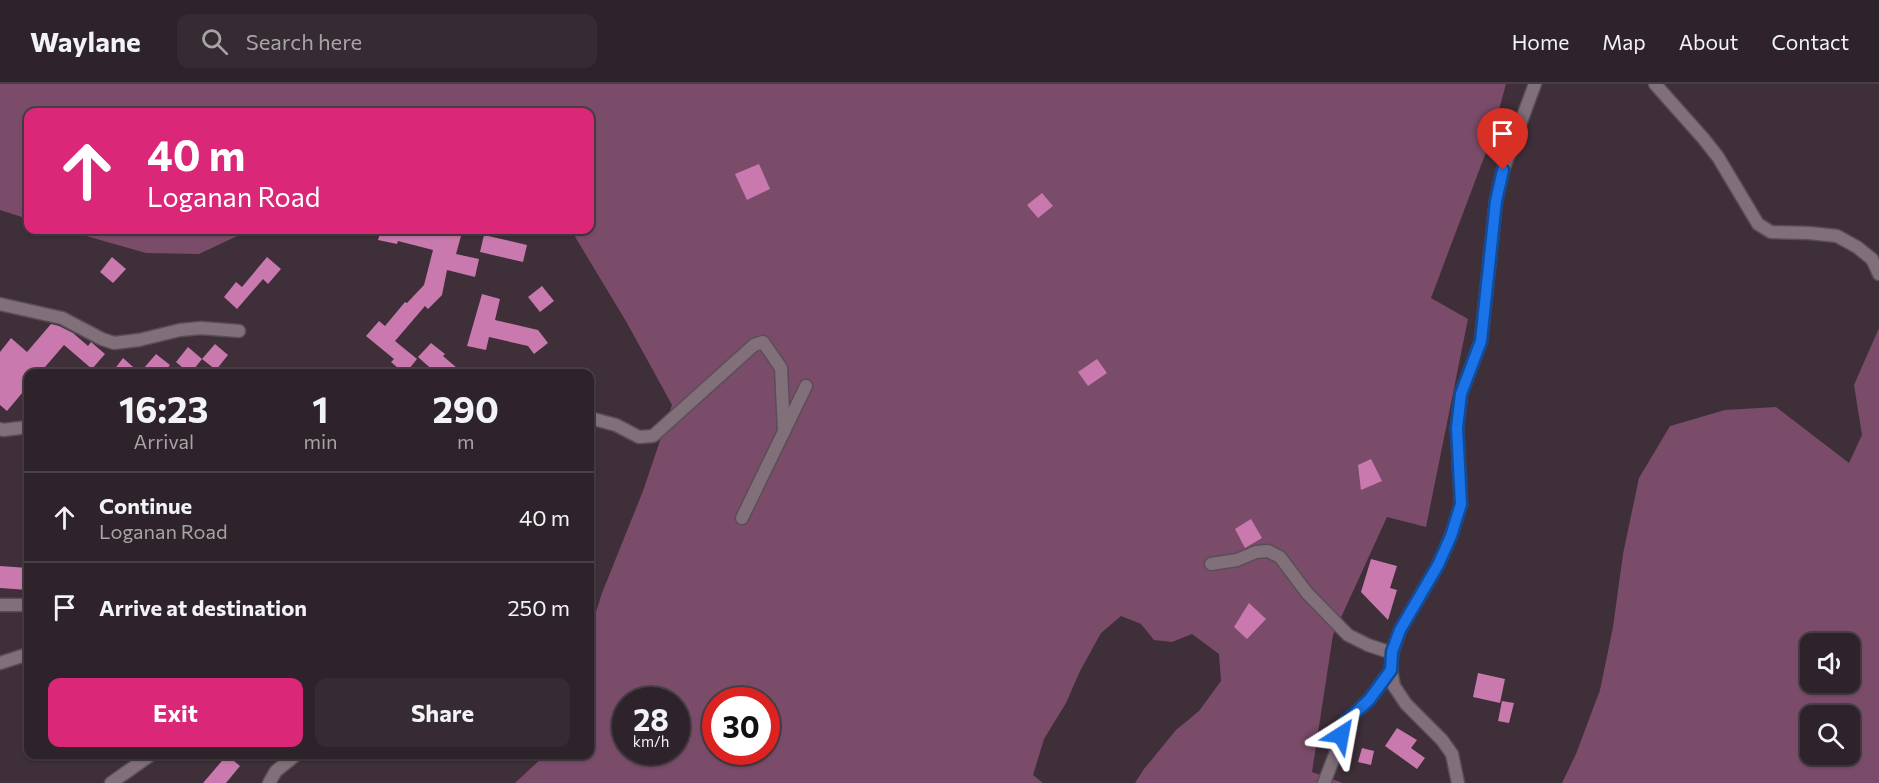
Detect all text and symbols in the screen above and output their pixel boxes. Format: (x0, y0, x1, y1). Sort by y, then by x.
search box (177, 14, 597, 68)
text: Waylane (30, 24, 141, 58)
icon: search (198, 25, 231, 58)
text: Search here (246, 28, 362, 55)
text: Home (1512, 29, 1569, 54)
text: Map (1602, 29, 1646, 54)
text: About (1679, 29, 1738, 54)
text: Contact (1771, 29, 1849, 54)
pin (1477, 108, 1528, 170)
icon: arrive (1486, 117, 1519, 150)
text: 40 m (147, 128, 245, 180)
icon: ahead (48, 132, 126, 210)
text: Loganan Road (147, 180, 320, 213)
text: 16:23 (119, 386, 208, 430)
text: 1 (312, 386, 329, 430)
text: 290 (433, 386, 499, 430)
text: Arrival (133, 429, 194, 453)
text: min (303, 429, 338, 453)
text: m (457, 429, 474, 453)
text: Continue (99, 492, 192, 519)
icon: ahead (48, 501, 81, 534)
text: 40 m (519, 504, 570, 531)
text: Loganan Road (99, 519, 227, 543)
icon: arrive (48, 591, 81, 624)
text: Arrive at destination (99, 594, 307, 621)
text: 250 m (507, 594, 570, 621)
map controls (1800, 633, 1860, 765)
button: sound (1800, 633, 1860, 693)
button: Exit (48, 678, 303, 747)
button: Share (315, 678, 570, 747)
speed limit sign: 30 (702, 687, 780, 765)
text: 28 (633, 700, 669, 737)
position arrow (1309, 703, 1373, 767)
button: search (1800, 705, 1860, 765)
text: km/h (633, 732, 669, 750)

